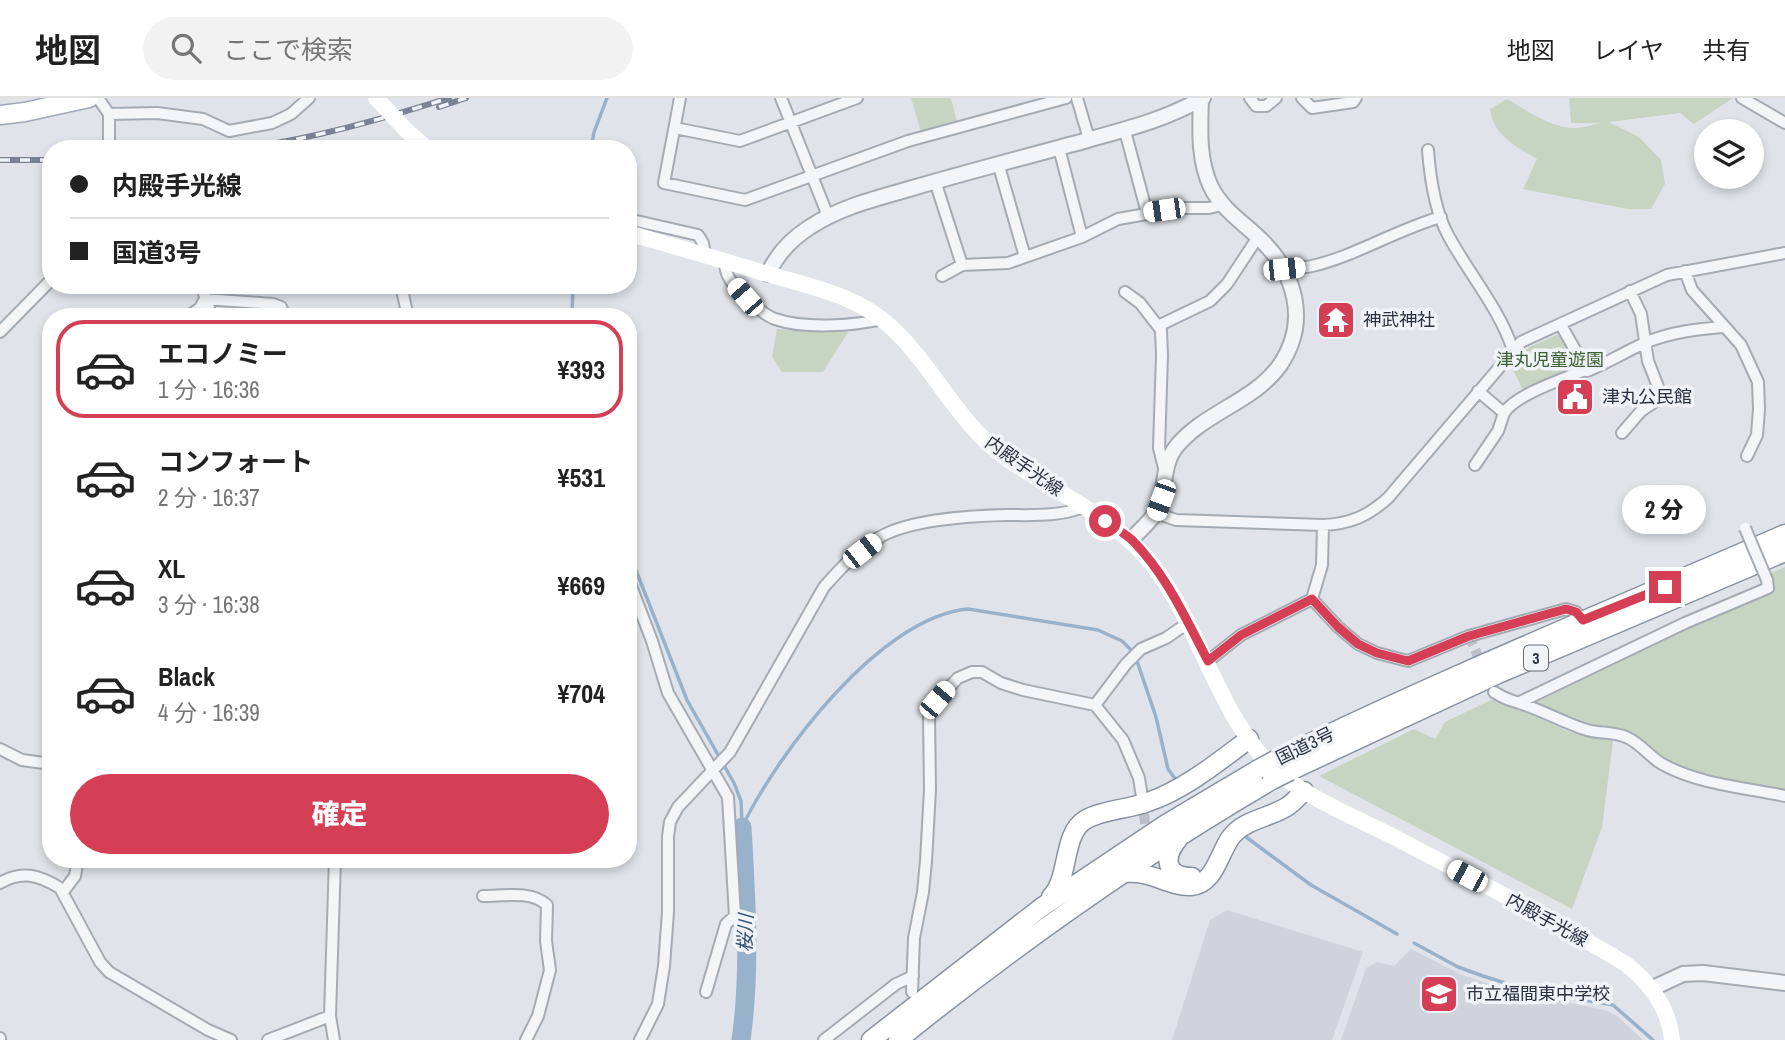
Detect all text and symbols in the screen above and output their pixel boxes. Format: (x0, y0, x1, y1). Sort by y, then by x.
search box (143, 17, 633, 80)
text: 地図 (35, 28, 101, 72)
icon: search (167, 29, 205, 67)
text: ここで検索 (223, 32, 353, 67)
text: 地図 (1507, 34, 1555, 66)
text: レイヤ (1593, 34, 1664, 66)
text: 共有 (1702, 34, 1750, 66)
map controls (1694, 119, 1764, 189)
button: layers (1694, 119, 1764, 189)
text: 内殿手光線 (112, 168, 242, 203)
car (1142, 197, 1187, 223)
text: 国道3号 (112, 235, 202, 270)
car (1263, 256, 1306, 282)
car (724, 274, 767, 320)
temple icon: 神武神社 (1315, 299, 1357, 341)
place label: 神武神社 (1363, 307, 1435, 332)
text: エコノミー (158, 336, 288, 371)
icon: car (74, 338, 137, 401)
park label: 津丸児童遊園 (1496, 347, 1604, 372)
text: ¥393 (558, 352, 605, 387)
text: 1 分 · 16:36 (158, 374, 260, 405)
public building icon: 津丸公民館 (1554, 376, 1596, 418)
place label: 津丸公民館 (1602, 384, 1692, 409)
street label: 内殿手光線 (980, 430, 1068, 502)
text: コンフォート (158, 444, 313, 479)
icon: car (74, 446, 137, 509)
text: ¥531 (558, 460, 605, 495)
car (1144, 477, 1179, 523)
text: 2 分 · 16:37 (158, 482, 260, 513)
callout: 2 分 (1623, 486, 1707, 534)
text: 2 分 (1645, 494, 1683, 525)
route start (1089, 505, 1121, 537)
car (839, 530, 886, 572)
text: XL (158, 551, 185, 586)
icon: car (74, 554, 137, 617)
text: ¥669 (558, 568, 605, 603)
route end (1649, 571, 1681, 603)
text: 3 分 · 16:38 (158, 589, 260, 620)
road number: 3 (1524, 646, 1548, 670)
text: Black (158, 659, 215, 694)
icon: car (74, 662, 137, 725)
text: ¥704 (558, 676, 605, 711)
car (916, 677, 959, 723)
text: 4 分 · 16:39 (158, 697, 260, 728)
street label: 国道3号 (1271, 721, 1338, 770)
button: 確定 (70, 774, 609, 854)
car (1444, 857, 1491, 895)
street label: 内殿手光線 (1502, 887, 1593, 952)
water label: 桜川 (731, 912, 759, 952)
school or university icon: 市立福間東中学校 (1418, 973, 1460, 1015)
place label: 市立福間東中学校 (1466, 981, 1610, 1006)

